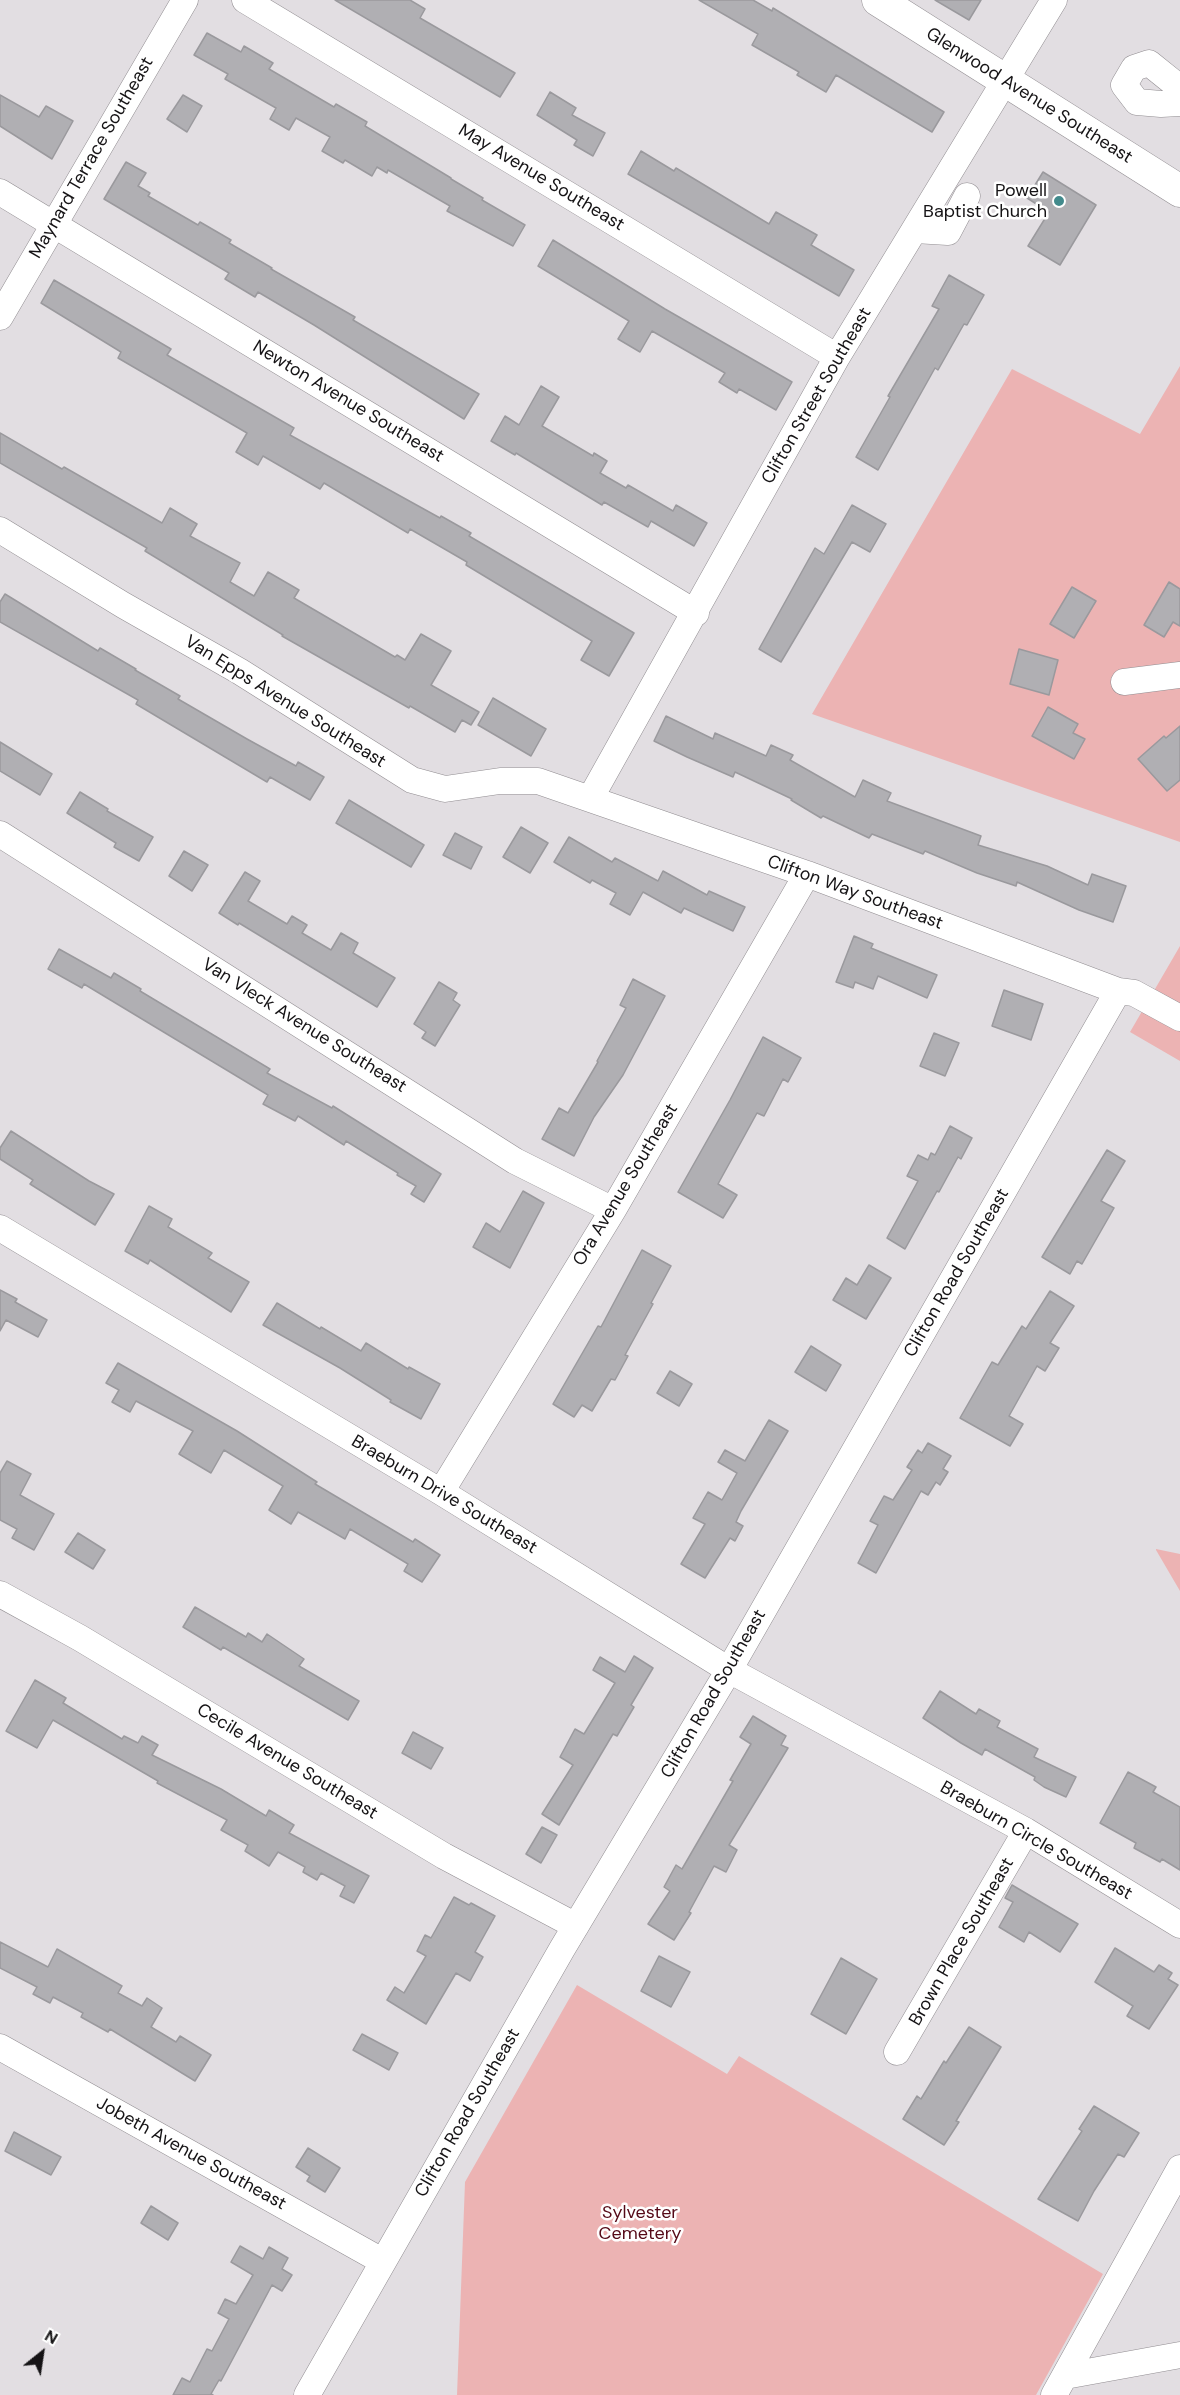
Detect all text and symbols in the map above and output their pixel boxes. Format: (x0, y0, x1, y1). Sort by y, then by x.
street label: Glenwood Avenue Southeast (922, 23, 1136, 169)
street label: Maynard Terrace Southeast (25, 54, 159, 262)
street label: May Avenue Southeast (454, 120, 628, 236)
place label: Powell Baptist Church (923, 180, 1047, 222)
marker: Powell Baptist Church (1052, 194, 1066, 208)
street label: Clifton Street Southeast (758, 304, 876, 488)
street label: Newton Avenue Southeast (249, 336, 447, 468)
street label: Van Epps Avenue Southeast (180, 631, 390, 773)
street label: Clifton Way Southeast (764, 851, 946, 935)
street label: Van Vleck Avenue Southeast (198, 954, 410, 1098)
street label: Ora Avenue Southeast (569, 1100, 683, 1270)
street label: Clifton Road Southeast (900, 1185, 1014, 1361)
street label: Braeburn Drive Southeast (347, 1431, 541, 1559)
street label: Clifton Road Southeast (657, 1606, 771, 1782)
street label: Cecile Avenue Southeast (193, 1699, 381, 1825)
street label: Braeburn Circle Southeast (936, 1777, 1136, 1905)
street label: Brown Place Southeast (905, 1854, 1019, 2030)
street label: Clifton Road Southeast (411, 2025, 525, 2201)
street label: Jobeth Avenue Southeast (92, 2093, 290, 2215)
park label: Sylvester Cemetery (599, 2202, 681, 2244)
north arrow (12, 2323, 72, 2383)
text: N (41, 2325, 62, 2349)

